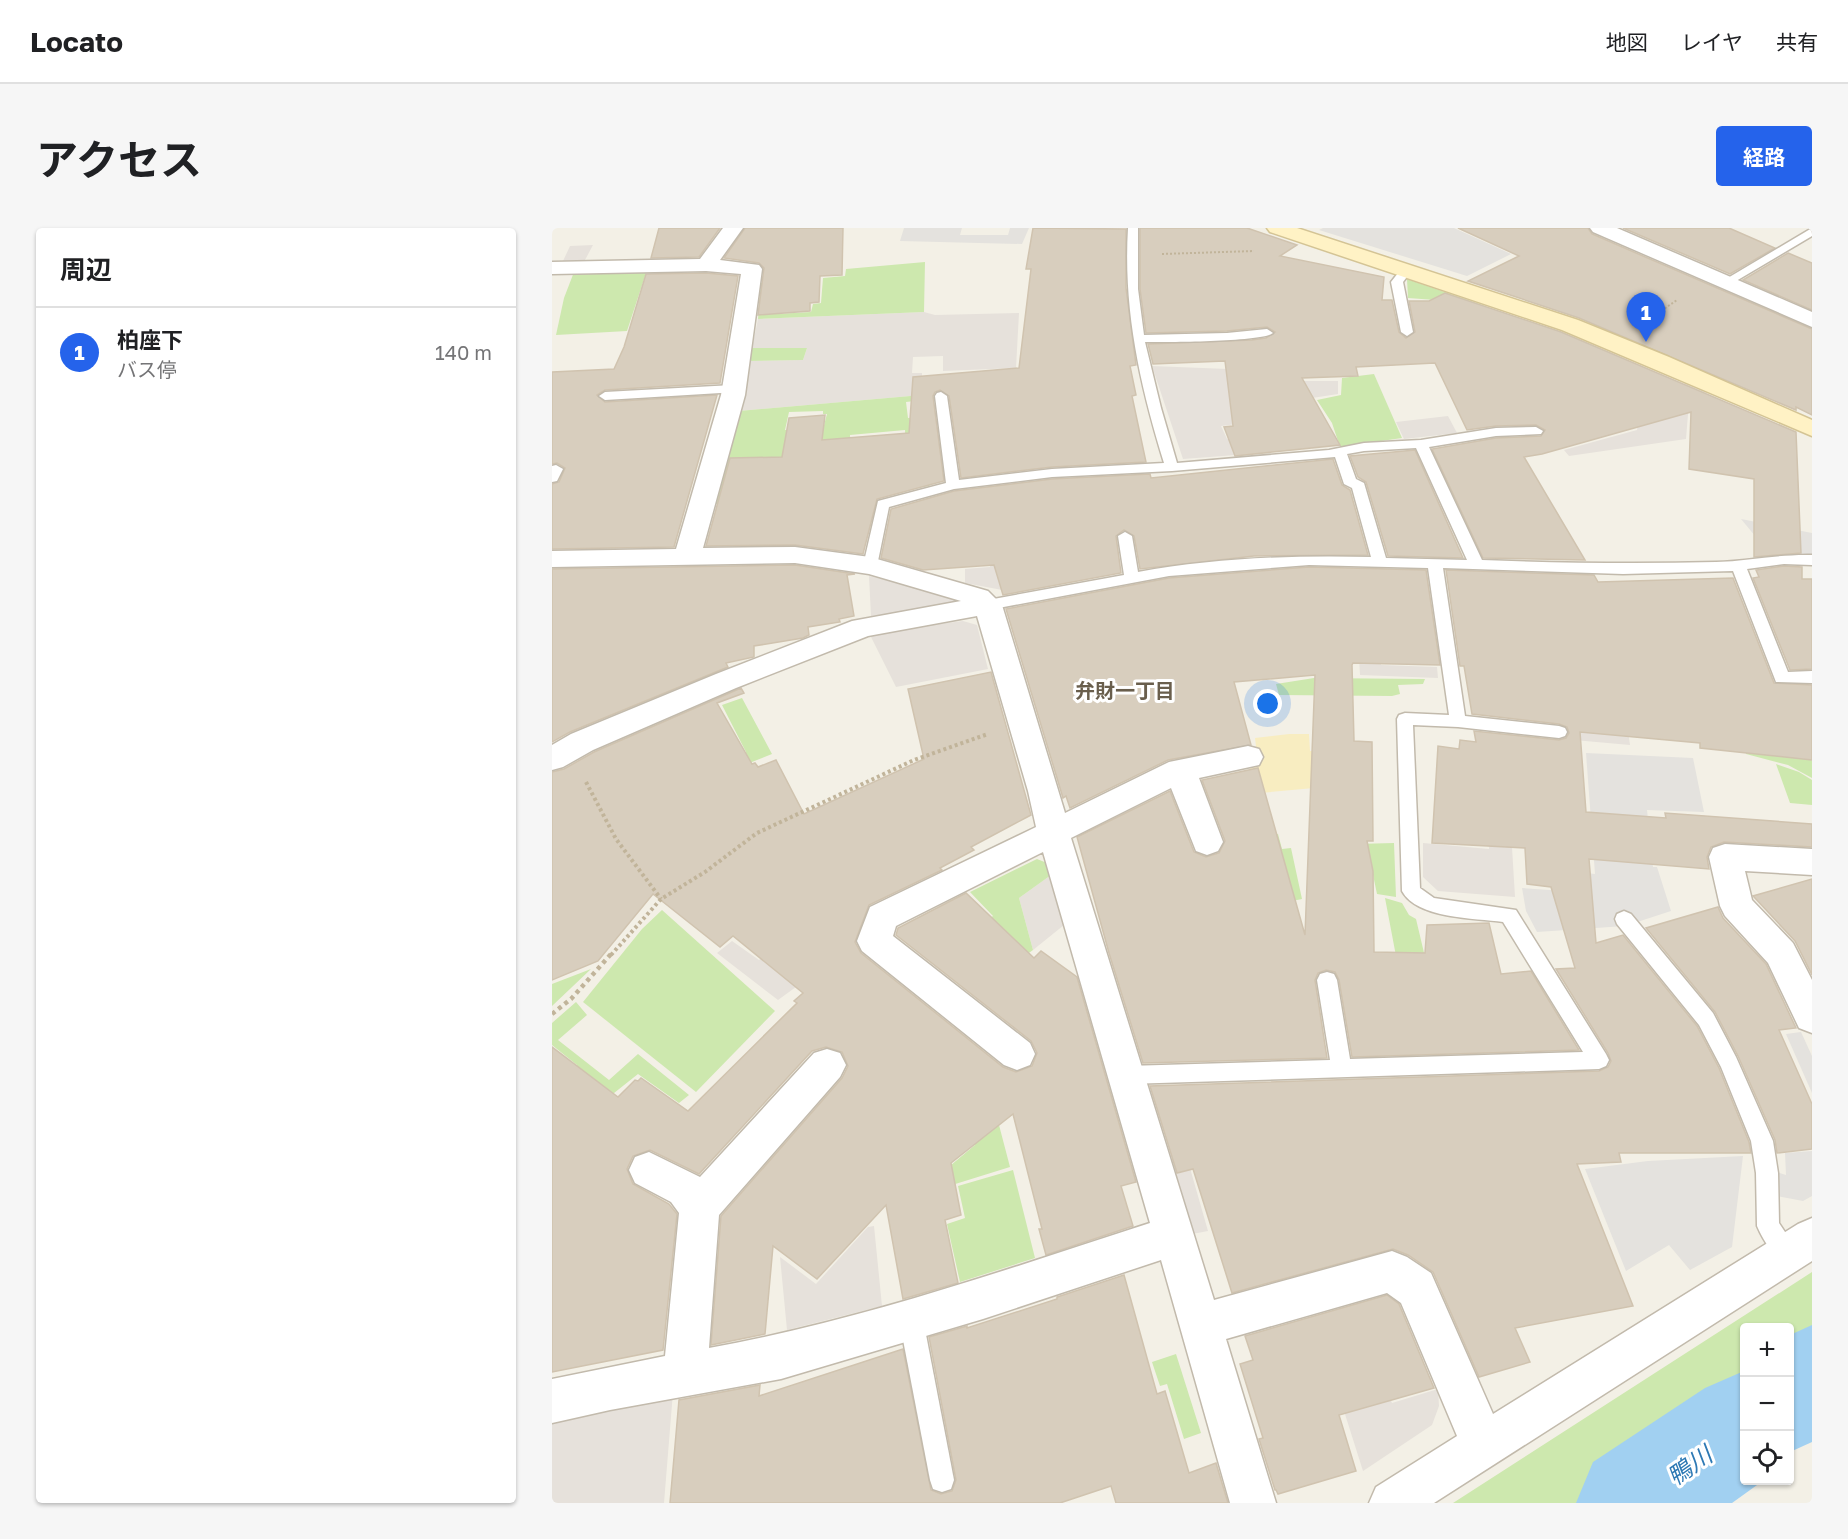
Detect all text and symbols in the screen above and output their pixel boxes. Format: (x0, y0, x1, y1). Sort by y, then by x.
text: Locato (30, 25, 123, 58)
text: 地図 (1606, 29, 1648, 55)
text: レイヤ (1681, 29, 1743, 55)
text: 共有 (1776, 29, 1818, 55)
button: 経路 (1716, 126, 1812, 186)
text: アクセス (36, 134, 202, 184)
text: 周辺 (60, 254, 112, 285)
pin: 1 (1626, 292, 1666, 342)
text: 柏座下 (117, 326, 183, 353)
text: 1 (74, 340, 85, 364)
text: 140 m (435, 340, 492, 364)
text: バス停 (117, 357, 177, 381)
district label: 弁財一丁目 (1075, 678, 1175, 702)
your location (1253, 689, 1282, 718)
map controls (1740, 1323, 1794, 1485)
button: + (1740, 1323, 1794, 1377)
button: − (1740, 1377, 1794, 1431)
button: locate (1740, 1431, 1794, 1485)
water label: 鴨川 (1661, 1438, 1719, 1491)

